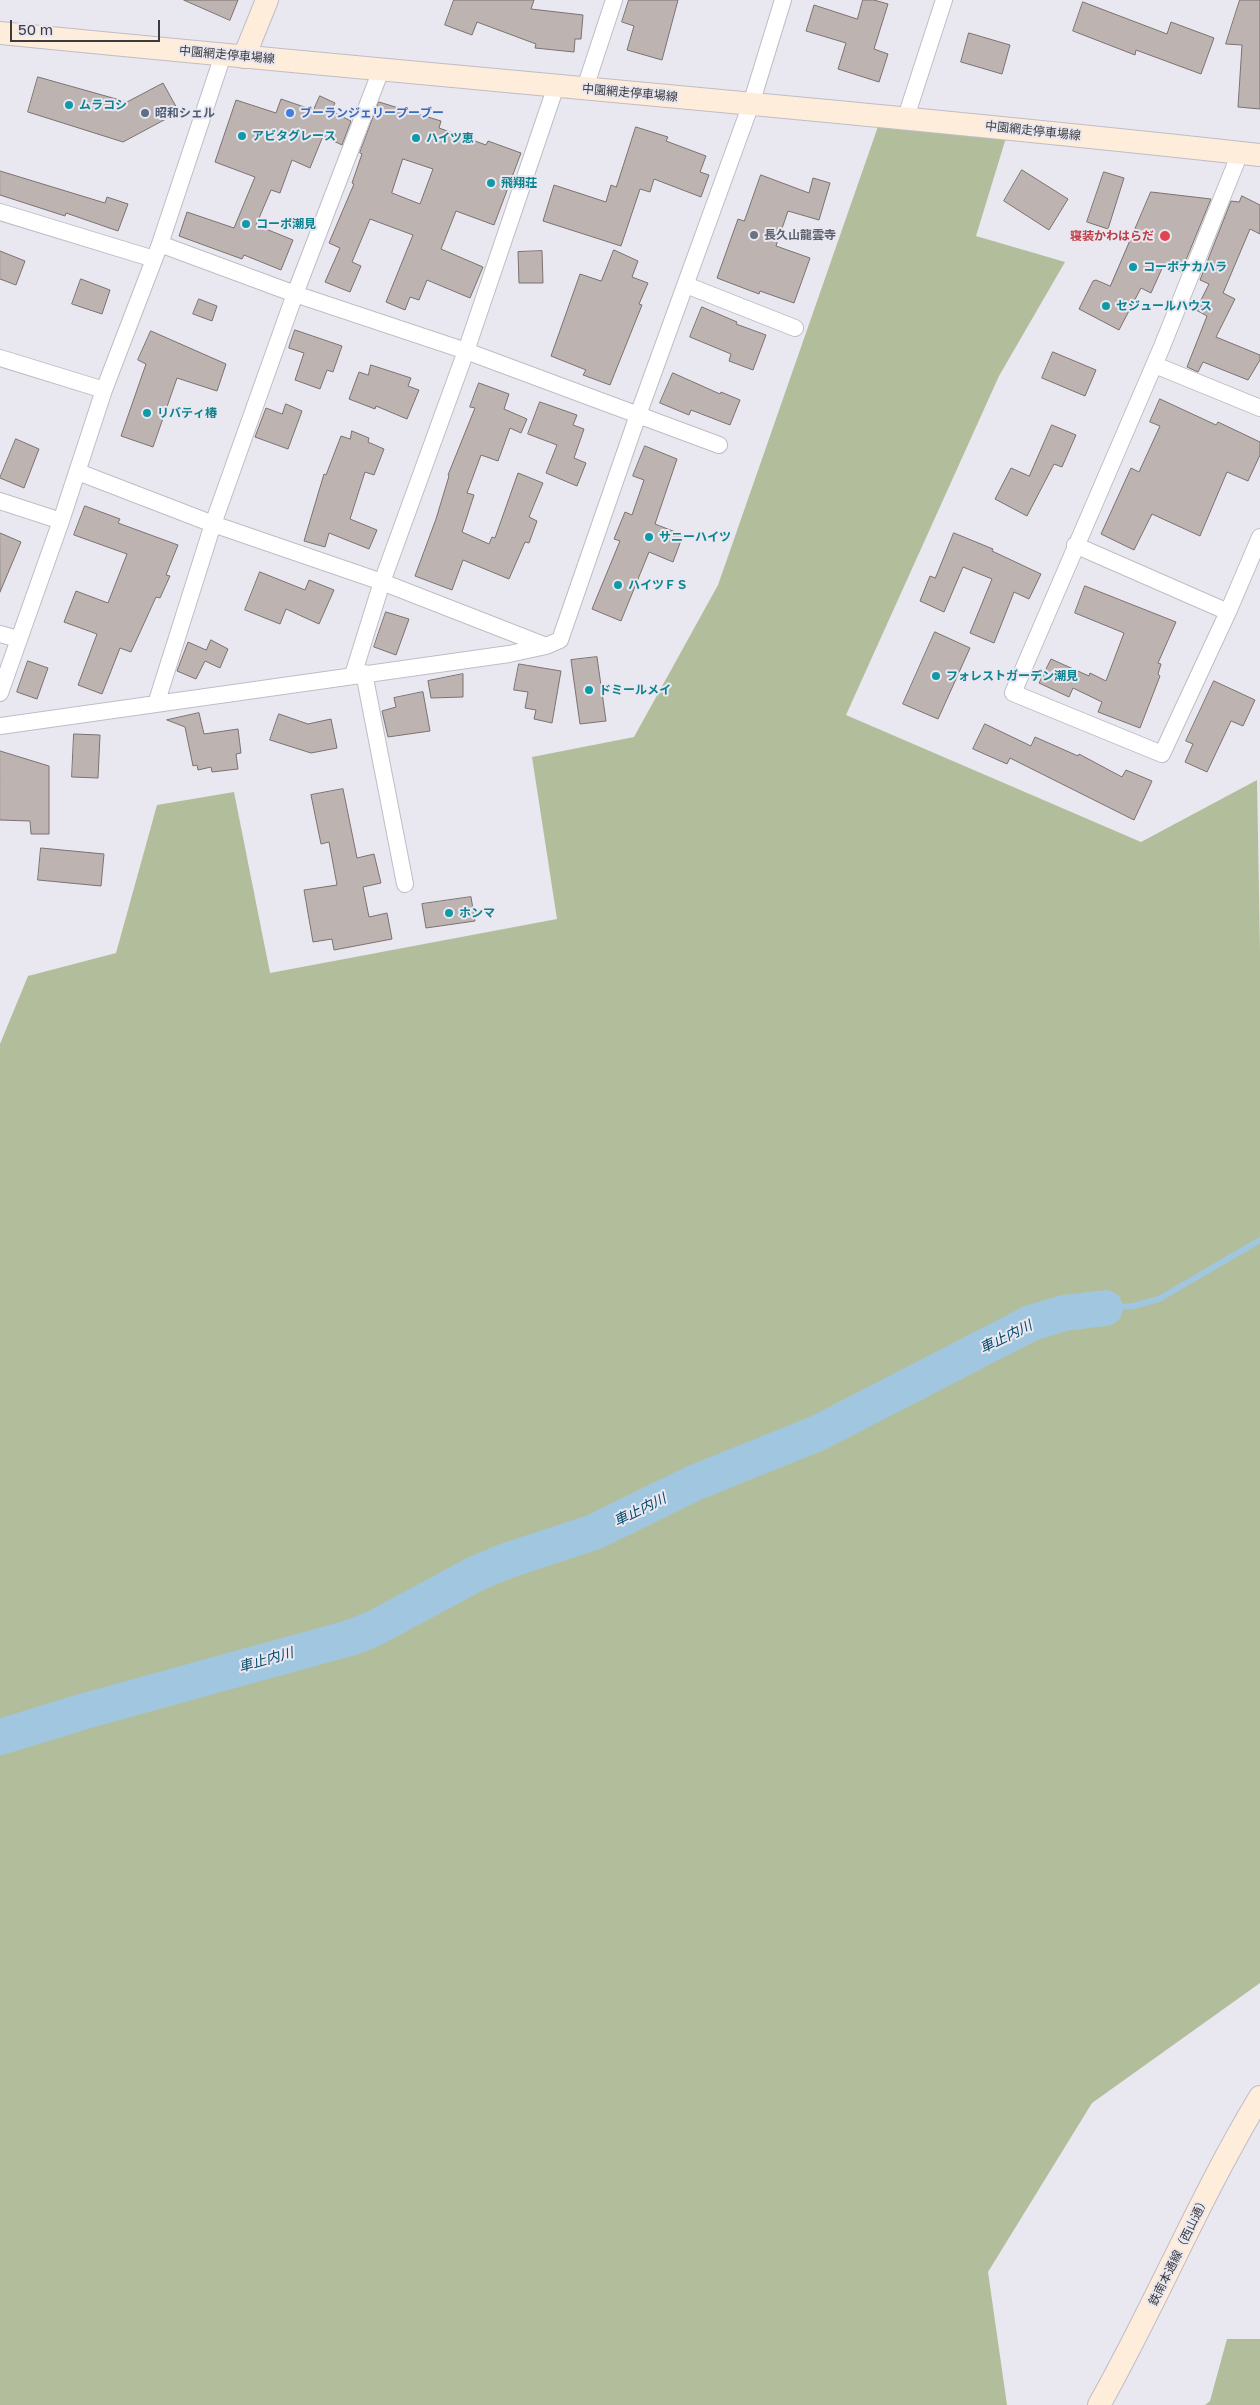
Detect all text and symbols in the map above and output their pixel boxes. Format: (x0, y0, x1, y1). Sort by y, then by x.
scale bar (12, 10, 162, 42)
text: 50 m (18, 20, 53, 38)
street label: 中園網走停車場線 (179, 44, 275, 66)
street label: 中園網走停車場線 (582, 82, 678, 104)
place label: ムラコシ (79, 98, 127, 112)
marker: ムラコシ (63, 99, 75, 111)
place label: 昭和シェル (155, 106, 215, 120)
place label: ブーランジェリープーブー (300, 106, 444, 120)
marker: 昭和シェル (139, 107, 151, 119)
marker: ブーランジェリープーブー (284, 107, 296, 119)
street label: 中園網走停車場線 (985, 119, 1081, 143)
place label: アビタグレース (252, 129, 336, 143)
marker: アビタグレース (236, 130, 248, 142)
place label: ハイツ恵 (426, 131, 474, 145)
marker: ハイツ恵 (410, 132, 422, 144)
place label: 飛翔荘 (501, 176, 537, 190)
marker: 飛翔荘 (485, 177, 497, 189)
place label: コーポ潮見 (256, 217, 316, 231)
marker: コーポ潮見 (240, 218, 252, 230)
place label: 長久山龍雲寺 (764, 228, 836, 242)
marker: 長久山龍雲寺 (748, 229, 760, 241)
place label: 寝装かわはらだ (1070, 229, 1154, 243)
marker: 寝装かわはらだ (1158, 229, 1172, 243)
place label: コーポナカハラ (1143, 260, 1227, 274)
marker: コーポナカハラ (1127, 261, 1139, 273)
place label: セジュールハウス (1116, 299, 1212, 313)
marker: セジュールハウス (1100, 300, 1112, 312)
place label: リバティ椿 (157, 406, 217, 420)
marker: リバティ椿 (141, 407, 153, 419)
place label: サニーハイツ (659, 530, 731, 544)
marker: サニーハイツ (643, 531, 655, 543)
place label: ハイツＦＳ (628, 578, 688, 592)
marker: ハイツＦＳ (612, 579, 624, 591)
place label: フォレストガーデン潮見 (946, 669, 1078, 683)
marker: フォレストガーデン潮見 (930, 670, 942, 682)
place label: ドミールメイ (599, 683, 671, 697)
marker: ドミールメイ (583, 684, 595, 696)
place label: ホンマ (459, 906, 495, 920)
marker: ホンマ (443, 907, 455, 919)
water label: 車止内川 (977, 1317, 1035, 1357)
water label: 車止内川 (611, 1490, 669, 1530)
water label: 車止内川 (237, 1644, 295, 1676)
street label: 鉄南本通線（西山通） (1146, 2194, 1212, 2308)

